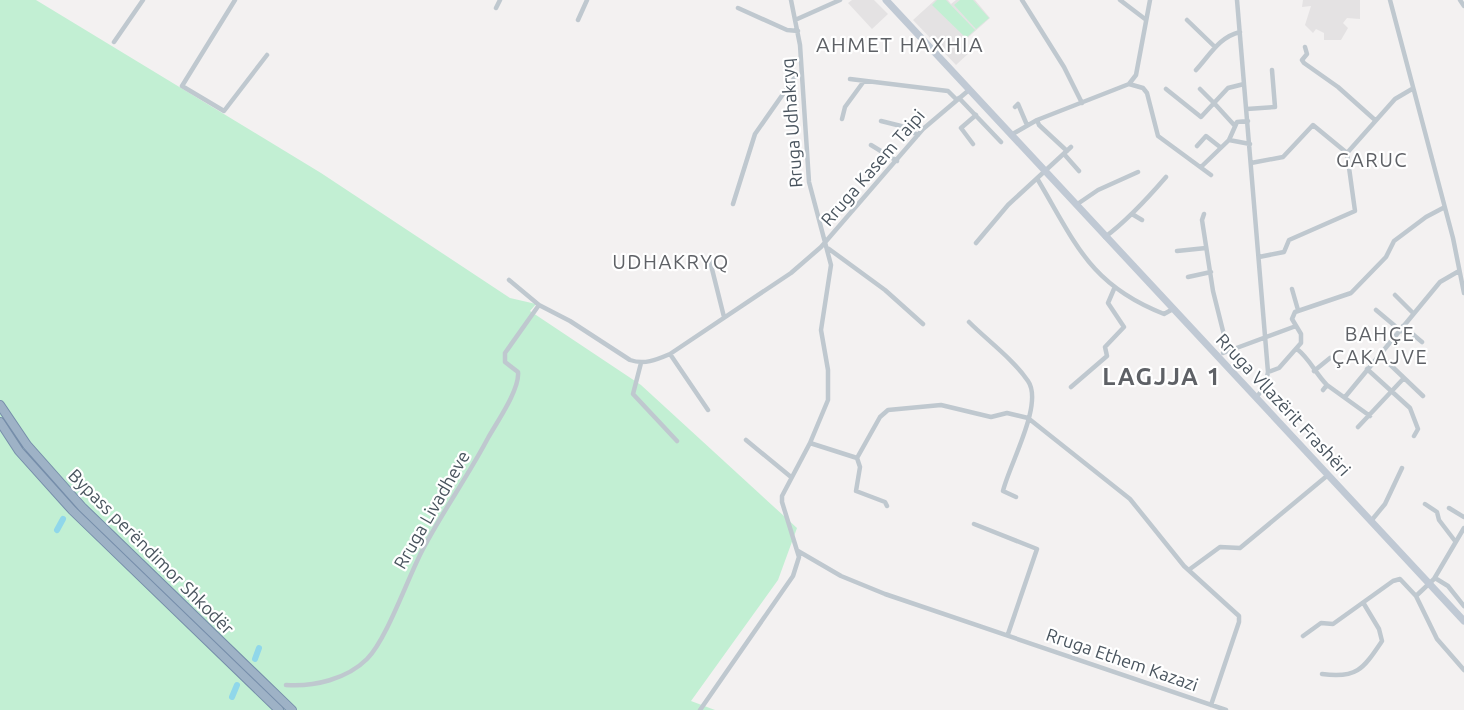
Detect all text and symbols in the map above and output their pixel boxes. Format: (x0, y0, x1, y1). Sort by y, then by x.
district label: AHMET HAXHIA (816, 32, 984, 56)
street label: Rruga Udhakryq (776, 58, 806, 189)
street label: Rruga Kasem Taipi (816, 105, 928, 230)
district label: GARUC (1336, 148, 1408, 171)
district label: UDHAKRYQ (612, 250, 730, 273)
district label: BAHÇE ÇAKAJVE (1332, 322, 1428, 368)
street label: Rruga Vllazërit Frashëri (1213, 329, 1355, 480)
district label: LAGJJA 1 (1102, 363, 1222, 390)
street label: Rruga Livadheve (389, 447, 473, 572)
street label: Bypass perëndimor Shkodër (65, 465, 239, 638)
street label: Rruga Ethem Kazazi (1044, 624, 1201, 694)

